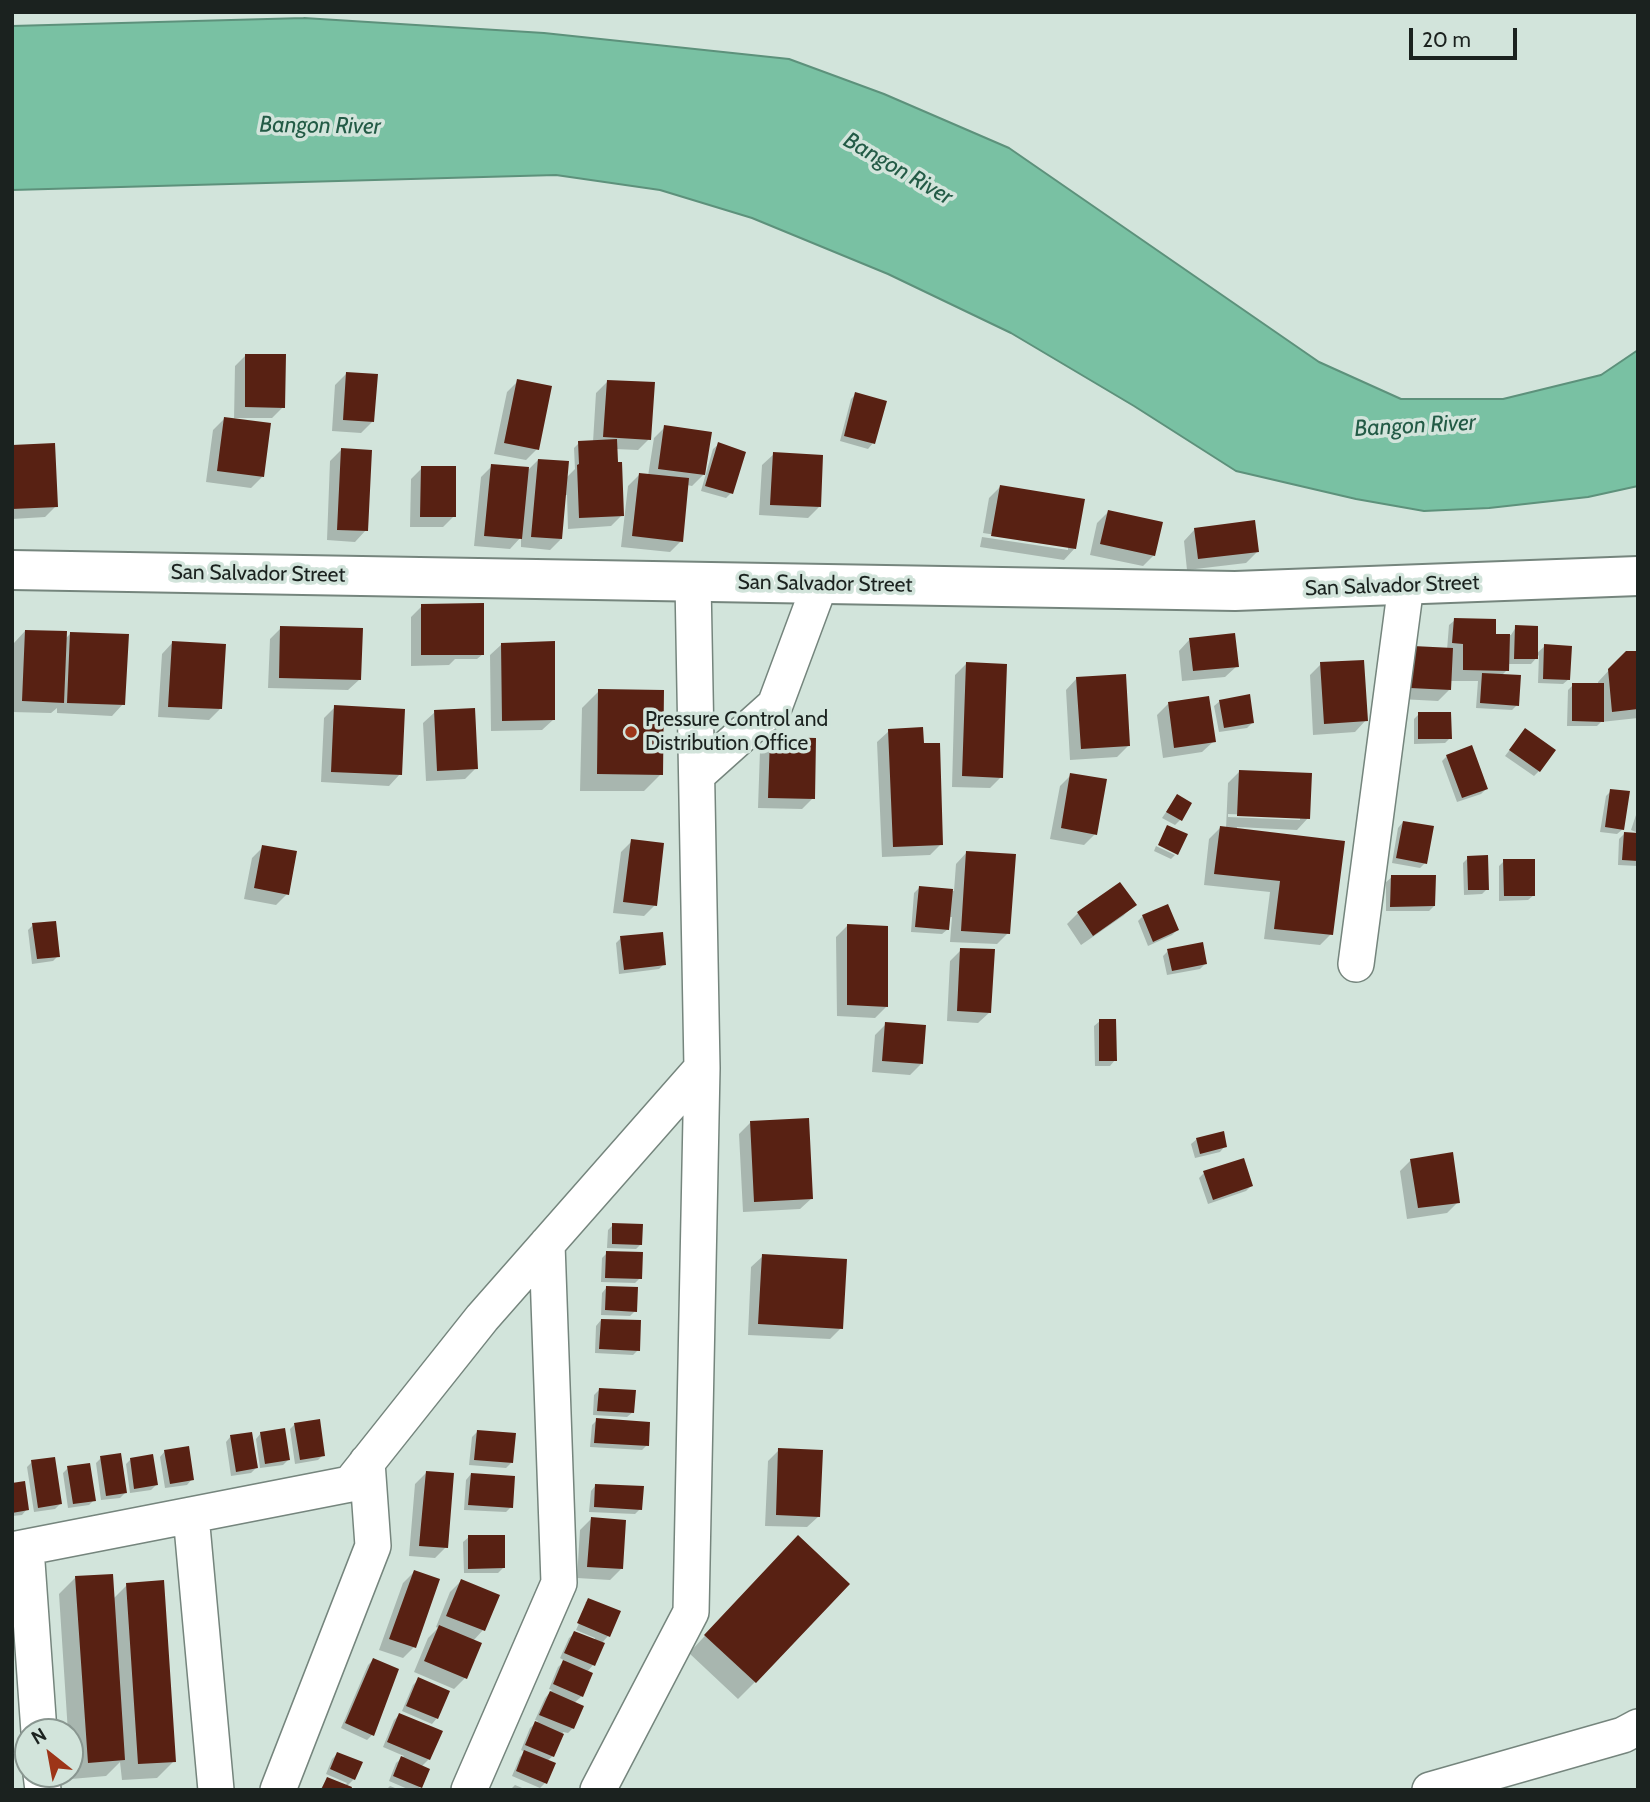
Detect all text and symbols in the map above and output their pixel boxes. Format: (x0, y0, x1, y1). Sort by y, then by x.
scale bar (1412, 14, 1520, 58)
text: 20 m (1422, 27, 1471, 52)
water label: Bangon River (259, 111, 381, 141)
water label: Bangon River (838, 127, 958, 211)
water label: Bangon River (1354, 409, 1476, 443)
street label: San Salvador Street (170, 560, 346, 588)
street label: San Salvador Street (737, 570, 913, 598)
street label: San Salvador Street (1304, 570, 1480, 602)
place label: Pressure Control and Distribution Office (645, 707, 828, 757)
marker: Pressure Control and Distribution Office (623, 724, 639, 740)
north arrow (14, 1718, 84, 1788)
text: N (27, 1723, 51, 1750)

